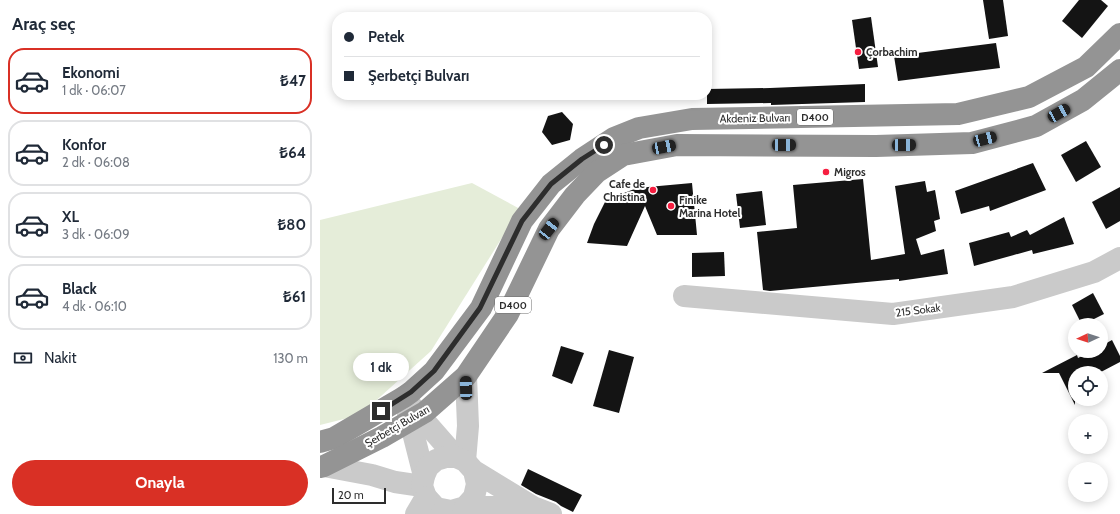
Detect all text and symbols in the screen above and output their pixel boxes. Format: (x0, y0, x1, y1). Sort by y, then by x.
text: Araç seç (12, 13, 75, 35)
text: Petek (368, 28, 405, 46)
place label: Çorbachim (866, 45, 918, 59)
marker: Çorbachim (853, 47, 863, 57)
icon: car (14, 63, 50, 99)
text: Ekonomi (62, 64, 120, 82)
text: Şerbetçi Bulvarı (368, 67, 469, 85)
text: ₺47 (280, 72, 306, 90)
text: 1 dk · 06:07 (62, 82, 126, 98)
car (1046, 102, 1072, 124)
road number: D400 (797, 109, 833, 125)
street label: Akdeniz Bulvarı (720, 110, 790, 126)
car (972, 130, 998, 148)
icon: car (14, 135, 50, 171)
text: Konfor (62, 136, 106, 154)
route start (595, 136, 613, 154)
car (651, 139, 677, 155)
car (772, 139, 796, 151)
car (892, 139, 916, 151)
text: ₺64 (279, 144, 306, 162)
text: 2 dk · 06:08 (62, 154, 130, 170)
place label: Migros (834, 165, 866, 179)
marker: Migros (821, 167, 831, 177)
place label: Cafe de Christina (603, 177, 646, 204)
marker: Cafe de Christina (648, 185, 658, 195)
place label: Finike Marina Hotel (679, 193, 740, 220)
marker: Finike Marina Hotel (666, 201, 676, 211)
icon: car (14, 207, 50, 243)
text: XL (62, 208, 79, 226)
text: ₺80 (277, 216, 306, 234)
car (537, 216, 561, 242)
text: 3 dk · 06:09 (62, 226, 130, 242)
icon: car (14, 279, 50, 315)
text: Black (62, 280, 97, 298)
text: ₺61 (283, 288, 306, 306)
road number: D400 (495, 297, 531, 313)
text: 4 dk · 06:10 (62, 298, 127, 314)
street label: 215 Sokak (895, 300, 941, 320)
north arrow (1068, 318, 1108, 358)
map controls (1068, 318, 1108, 502)
icon: cash (12, 347, 34, 369)
text: Nakit (44, 349, 77, 367)
text: 130 m (273, 350, 308, 366)
callout: 1 dk (353, 353, 409, 381)
text: 1 dk (370, 359, 392, 375)
button: locate (1068, 366, 1108, 406)
car (460, 376, 472, 400)
street label: Şerbetçi Bulvarı (362, 402, 432, 450)
route end (372, 402, 390, 420)
button: + (1068, 414, 1108, 454)
button: Onayla (12, 460, 308, 506)
button: − (1068, 462, 1108, 502)
scale bar (332, 486, 386, 505)
text: 20 m (338, 488, 364, 502)

